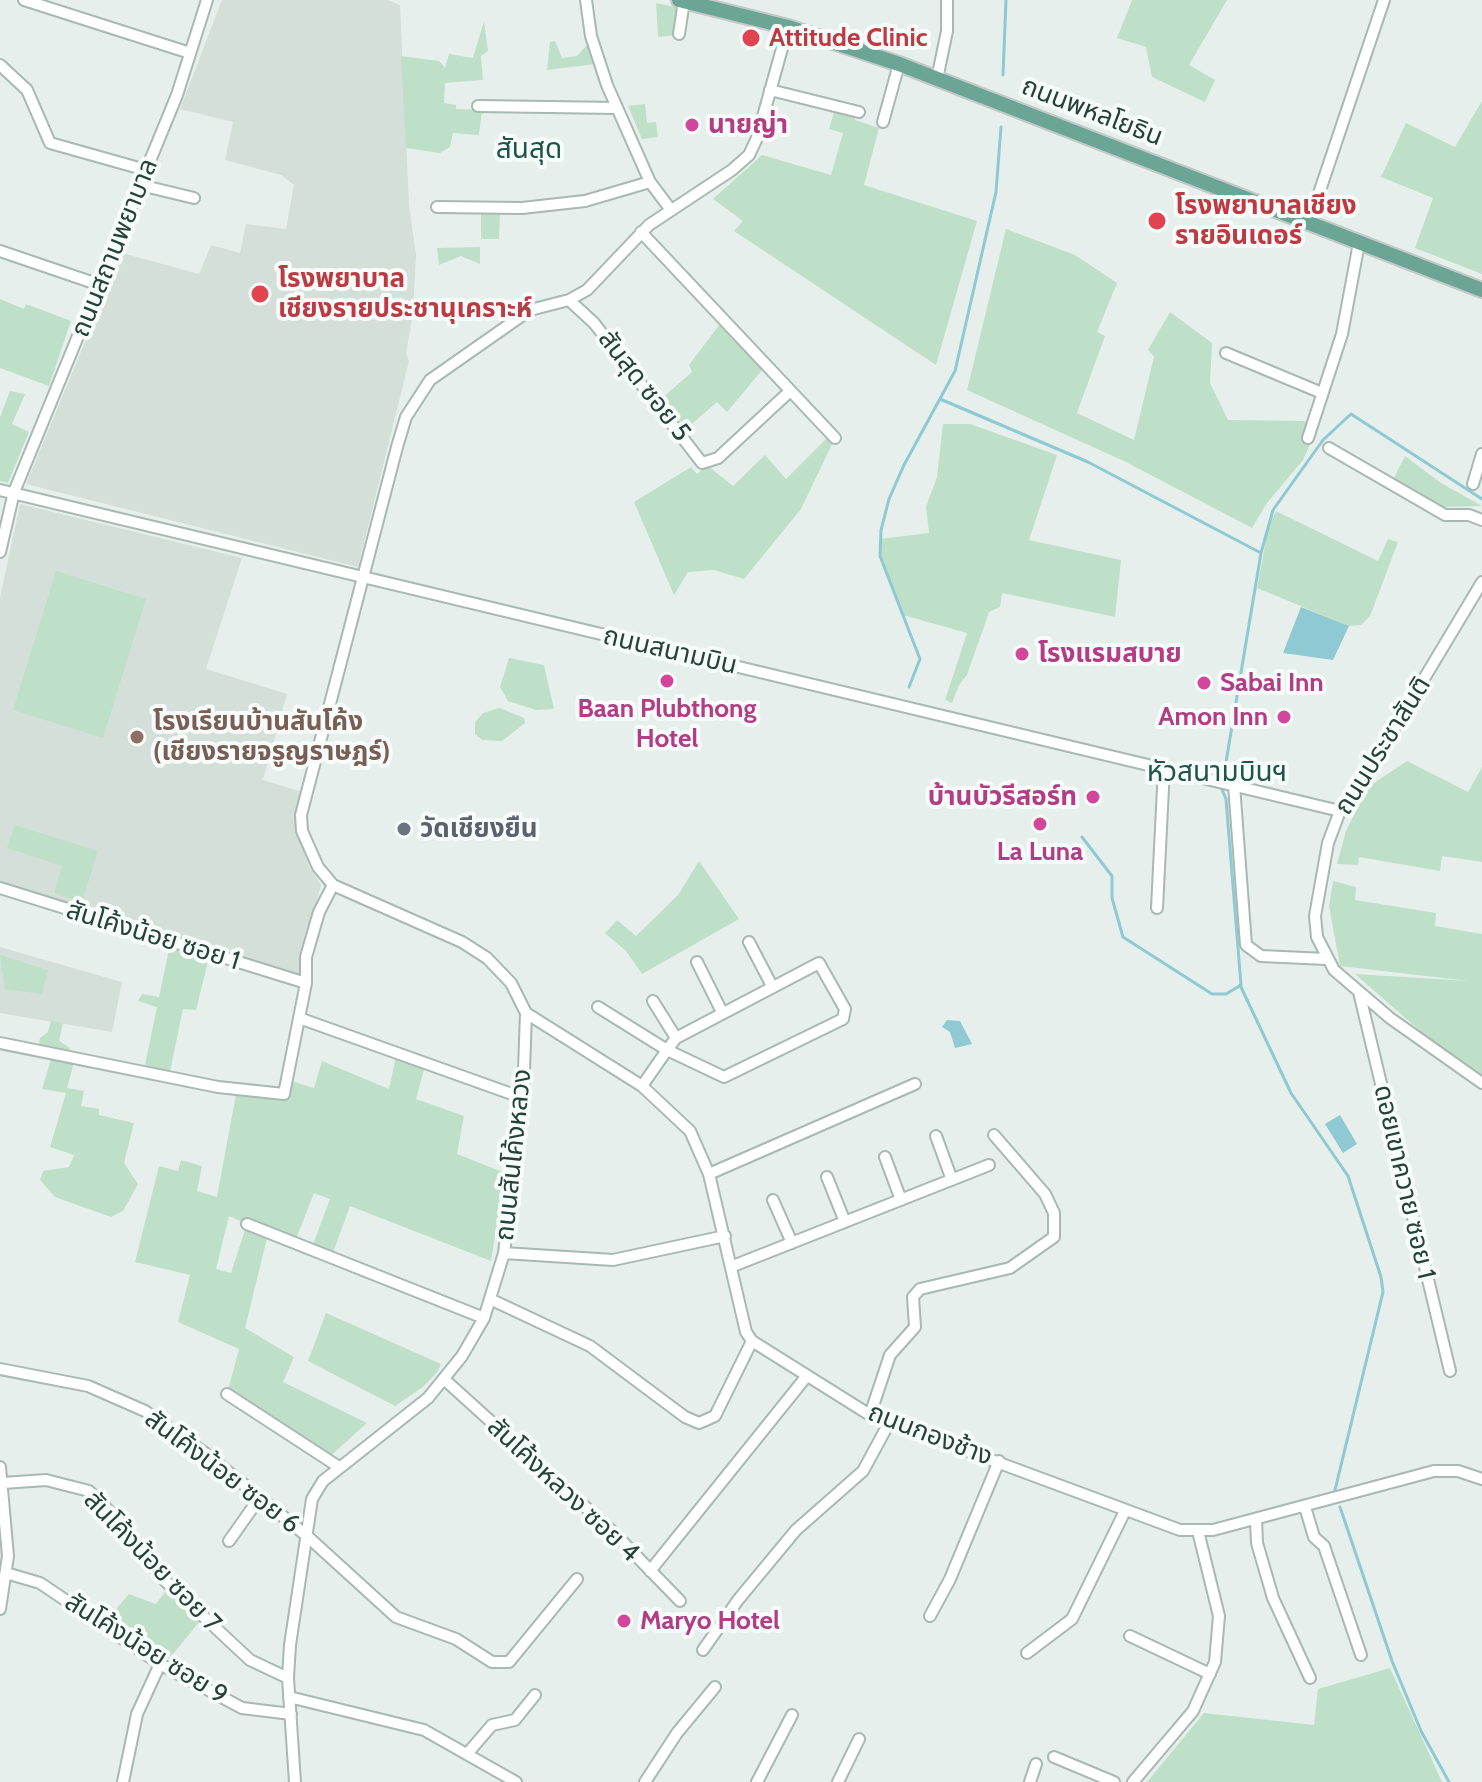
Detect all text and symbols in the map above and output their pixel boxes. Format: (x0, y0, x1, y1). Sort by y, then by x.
place label: Attitude Clinic (769, 22, 927, 54)
marker: Attitude Clinic (740, 27, 762, 49)
street label: ถนนพหลโยธิน (1017, 71, 1167, 153)
place label: นายญ่า (708, 109, 788, 141)
marker: นายญ่า (683, 116, 701, 134)
district label: สันสุด (496, 133, 562, 167)
street label: ถนนสถานพยาบาล (65, 154, 165, 342)
place label: โรงพยาบาลเชียง รายอินเดอร์ (1175, 190, 1357, 252)
marker: โรงพยาบาลเชียง รายอินเดอร์ (1146, 210, 1168, 232)
place label: โรงพยาบาล เชียงรายประชานุเคราะห์ (278, 263, 532, 324)
marker: โรงพยาบาล เชียงรายประชานุเคราะห์ (249, 283, 271, 305)
street label: สันสุด ซอย 5 (591, 324, 697, 448)
street label: ถนนสนามบิน (600, 620, 740, 682)
place label: โรงแรมสบาย (1038, 638, 1182, 670)
marker: โรงแรมสบาย (1013, 645, 1031, 663)
place label: Sabai Inn (1220, 667, 1324, 699)
street label: ถนนประชาสันติ (1328, 671, 1438, 821)
marker: Baan Plubthong Hotel (658, 672, 676, 690)
marker: Sabai Inn (1195, 674, 1213, 692)
place label: Baan Plubthong Hotel (578, 693, 756, 754)
place label: Amon Inn (1158, 701, 1268, 733)
place label: โรงเรียนบ้านสันโค้ง (เชียงรายจรูญราษฎร์) (153, 706, 390, 768)
marker: Amon Inn (1275, 708, 1293, 726)
marker: โรงเรียนบ้านสันโค้ง (เชียงรายจรูญราษฎร์) (128, 728, 146, 746)
district label: หัวสนามบินฯ (1147, 756, 1287, 790)
place label: บ้านบัวรีสอร์ท (928, 781, 1077, 813)
marker: บ้านบัวรีสอร์ท (1084, 788, 1102, 806)
place label: วัดเชียงยืน (420, 813, 537, 845)
marker: La Luna (1031, 815, 1049, 833)
marker: วัดเชียงยืน (395, 820, 413, 838)
place label: La Luna (997, 836, 1083, 868)
street label: สันโค้งน้อย ซอย 1 (62, 895, 244, 977)
street label: ถนนสันโค้งหลวง (489, 1067, 539, 1243)
street label: ดอยเขาควาย ซอย 1 (1366, 1082, 1442, 1282)
street label: ถนนกองช้าง (863, 1397, 997, 1473)
street label: สันโค้งน้อย ซอย 6 (138, 1404, 306, 1540)
street label: สันโค้งหลวง ซอย 4 (480, 1411, 646, 1569)
street label: สันโค้งน้อย ซอย 7 (77, 1485, 227, 1639)
street label: สันโค้งน้อย ซอย 9 (59, 1586, 233, 1712)
place label: Maryo Hotel (640, 1605, 780, 1637)
marker: Maryo Hotel (615, 1612, 633, 1630)

